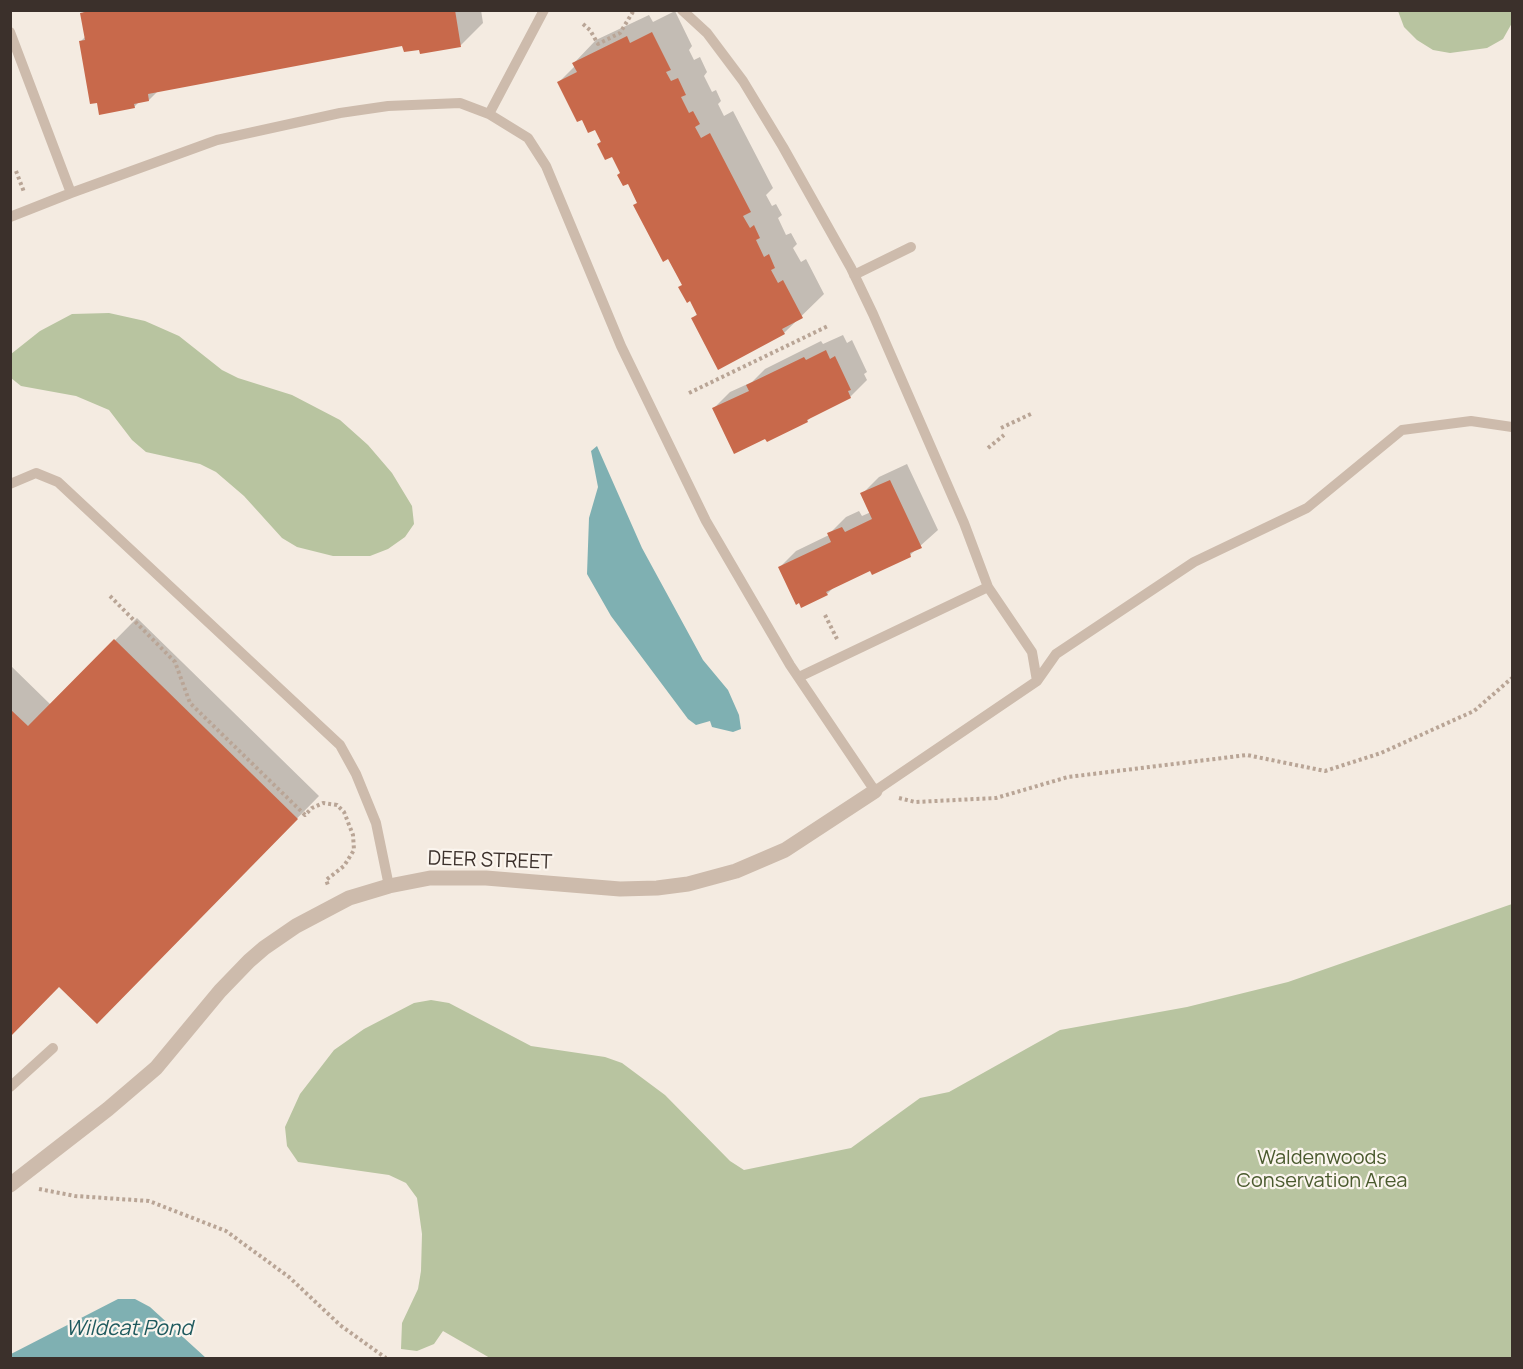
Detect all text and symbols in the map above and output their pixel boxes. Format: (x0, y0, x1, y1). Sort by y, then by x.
street label: DEER STREET (427, 847, 553, 875)
park label: Waldenwoods Conservation Area (1237, 1146, 1407, 1193)
water label: Wildcat Pond (65, 1316, 193, 1342)

